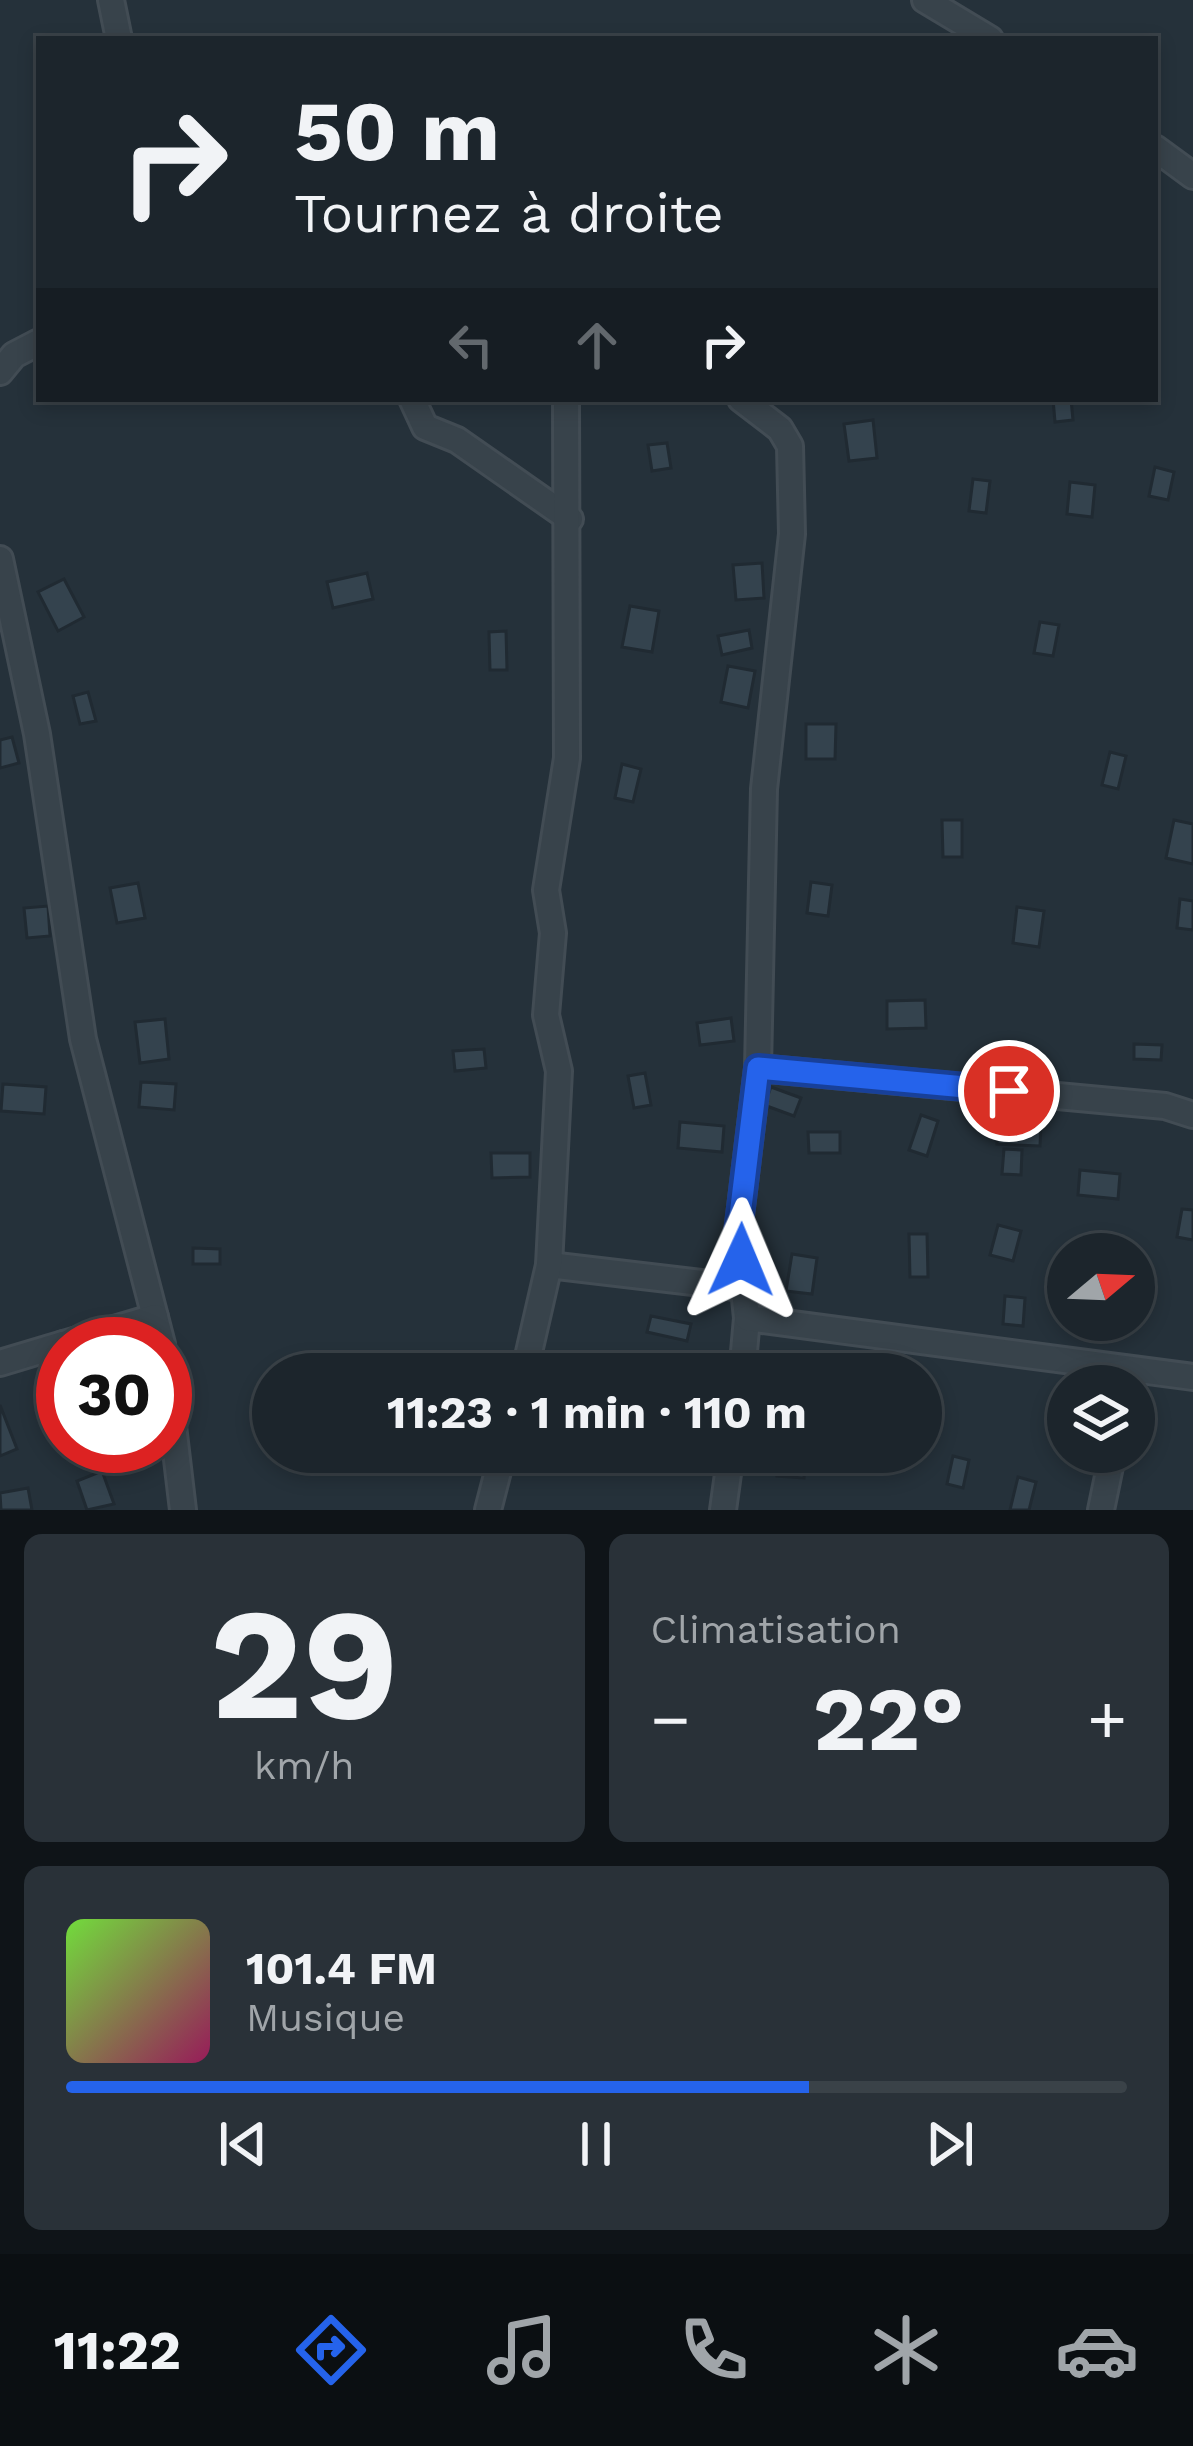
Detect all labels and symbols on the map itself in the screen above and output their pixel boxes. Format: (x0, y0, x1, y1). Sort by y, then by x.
pin (958, 1040, 1060, 1142)
position arrow (678, 1197, 804, 1323)
north arrow (1047, 1233, 1155, 1341)
speed limit sign: 30 (36, 1317, 192, 1473)

